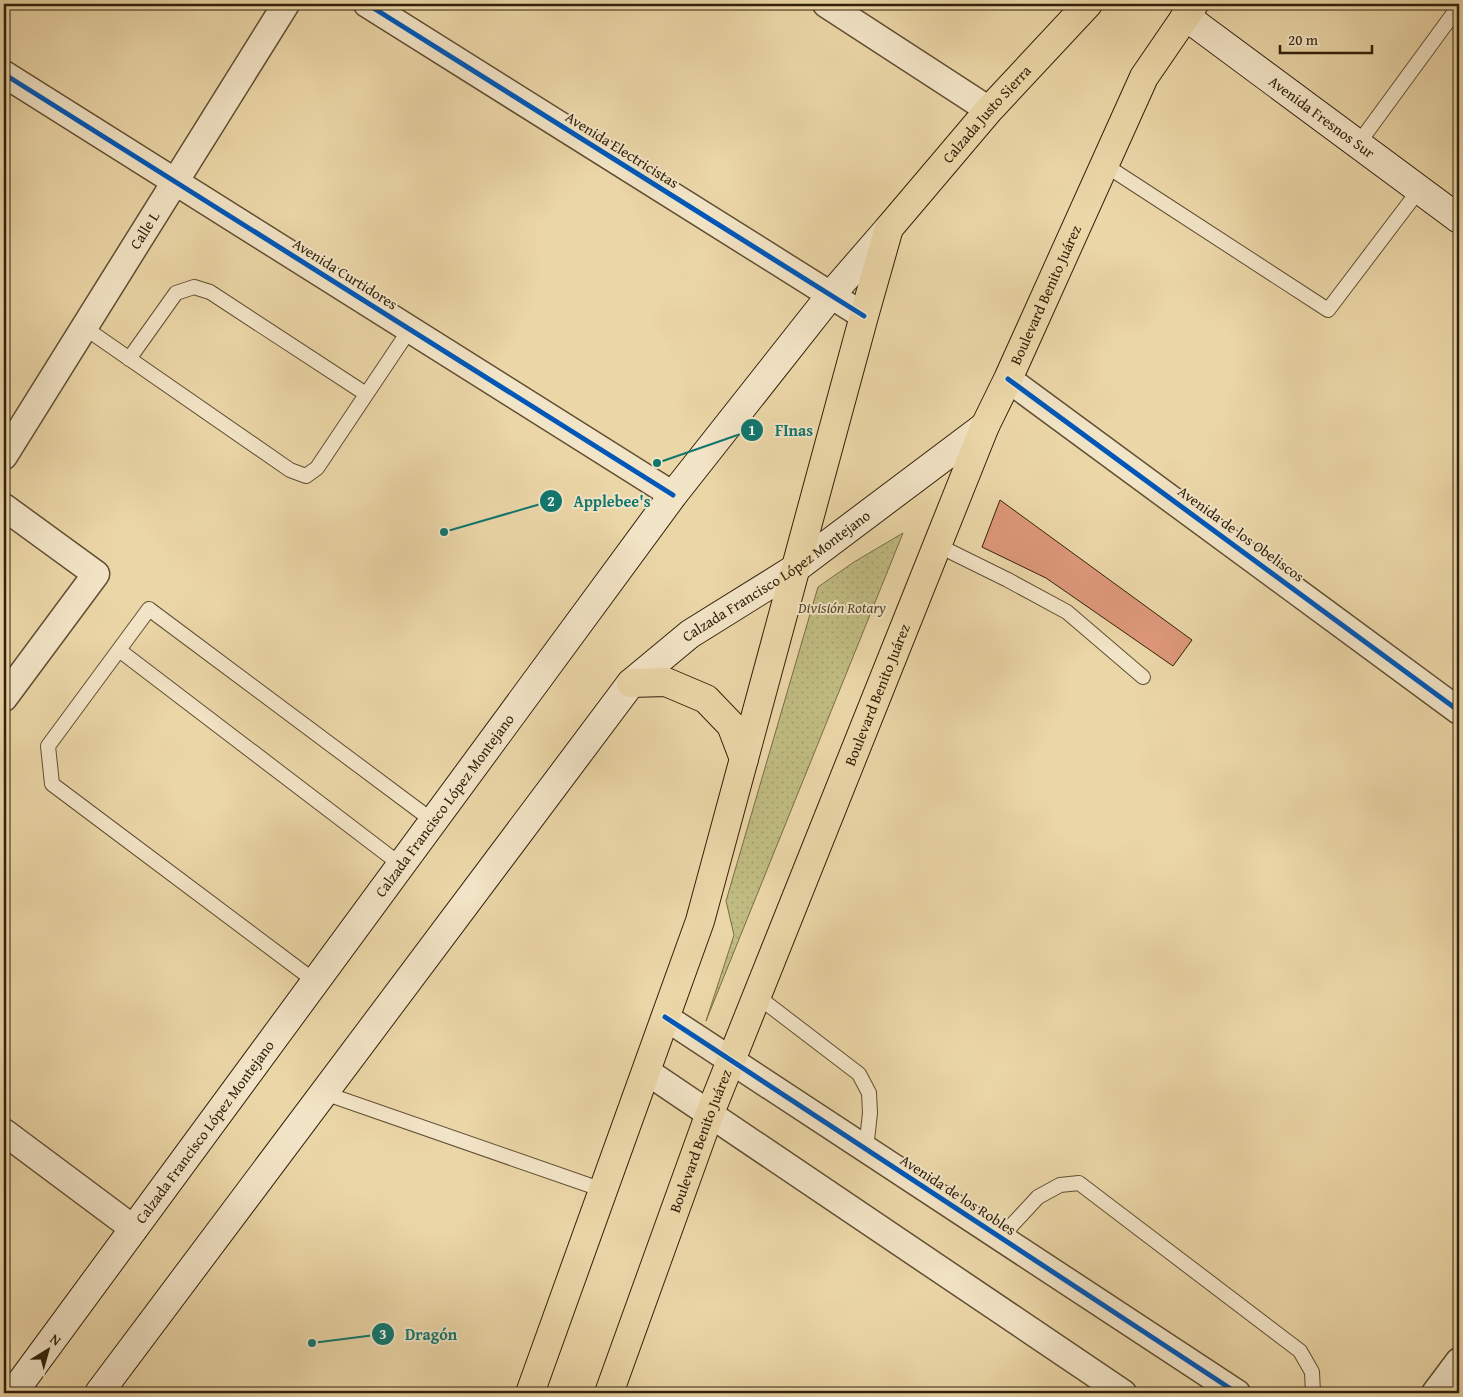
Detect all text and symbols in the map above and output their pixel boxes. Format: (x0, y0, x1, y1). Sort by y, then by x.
scale bar (1280, 22, 1373, 54)
text: 20 m (1288, 29, 1319, 50)
street label: Calzada Justo Sierra (937, 60, 1036, 168)
street label: Avenida Fresnos Sur (1265, 71, 1379, 163)
street label: Avenida Electricistas (562, 106, 683, 193)
street label: Calle L (125, 206, 165, 253)
street label: Boulevard Benito Juárez (1005, 221, 1086, 368)
street label: Avenida Curtidores (289, 233, 402, 314)
callout: FInas (740, 415, 823, 446)
text: FInas (775, 418, 813, 442)
text: 1 (748, 419, 756, 440)
street label: Avenida de los Obeliscos (1174, 481, 1309, 587)
callout: Applebee's (539, 485, 661, 516)
text: Applebee's (573, 489, 651, 513)
text: 2 (547, 490, 555, 511)
street label: Calzada Francisco López Montejano (677, 505, 875, 646)
park label: División Rotary (797, 597, 886, 618)
street label: Boulevard Benito Juárez (839, 620, 915, 769)
street label: Calzada Francisco López Montejano (370, 709, 519, 901)
street label: Calzada Francisco López Montejano (130, 1035, 279, 1228)
street label: Boulevard Benito Juárez (664, 1066, 737, 1215)
street label: Avenida de los Robles (896, 1149, 1020, 1240)
callout: Dragón (370, 1319, 467, 1350)
text: Dragón (405, 1322, 458, 1346)
text: 3 (379, 1323, 387, 1344)
north arrow (22, 1324, 72, 1374)
text: N (46, 1329, 66, 1351)

